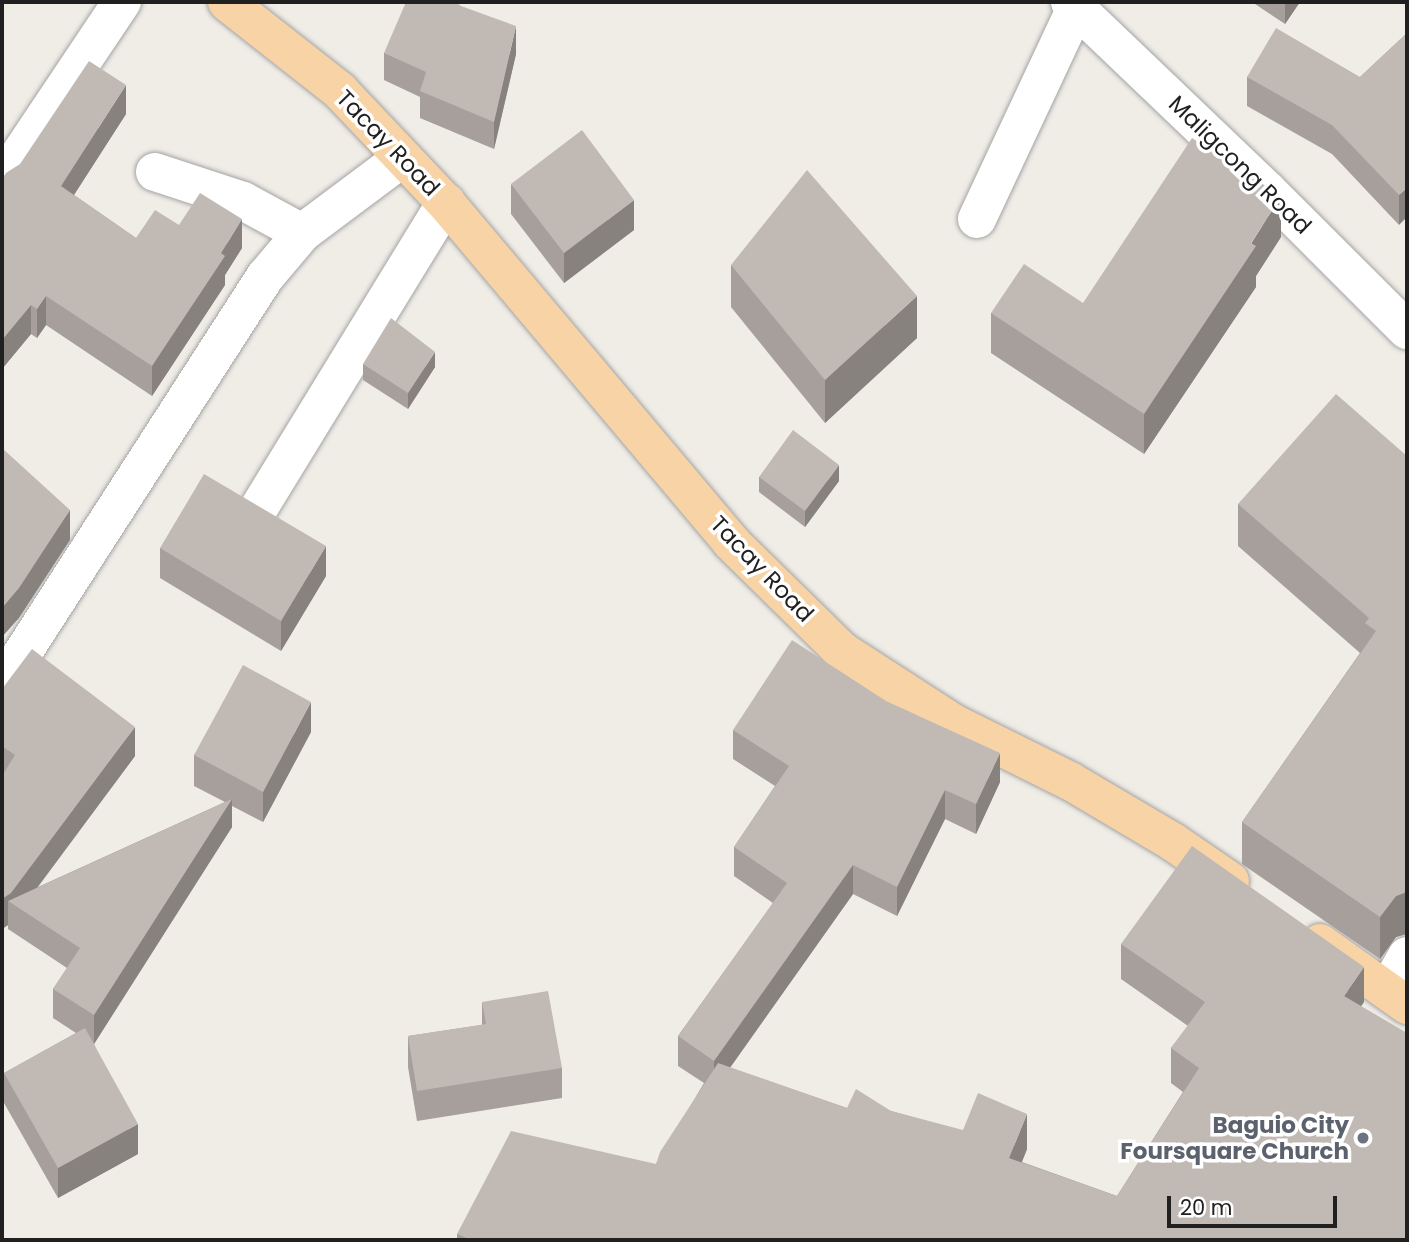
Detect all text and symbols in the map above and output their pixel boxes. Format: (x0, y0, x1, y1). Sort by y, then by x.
street label: Tacay Road (331, 84, 445, 202)
street label: Maligcong Road (1163, 90, 1317, 240)
street label: Tacay Road (705, 510, 819, 628)
place label: Baguio City Foursquare Church (1120, 1111, 1349, 1165)
marker: Baguio City Foursquare Church (1355, 1130, 1371, 1146)
scale bar (1171, 1182, 1341, 1226)
text: 20 m (1180, 1193, 1233, 1222)

